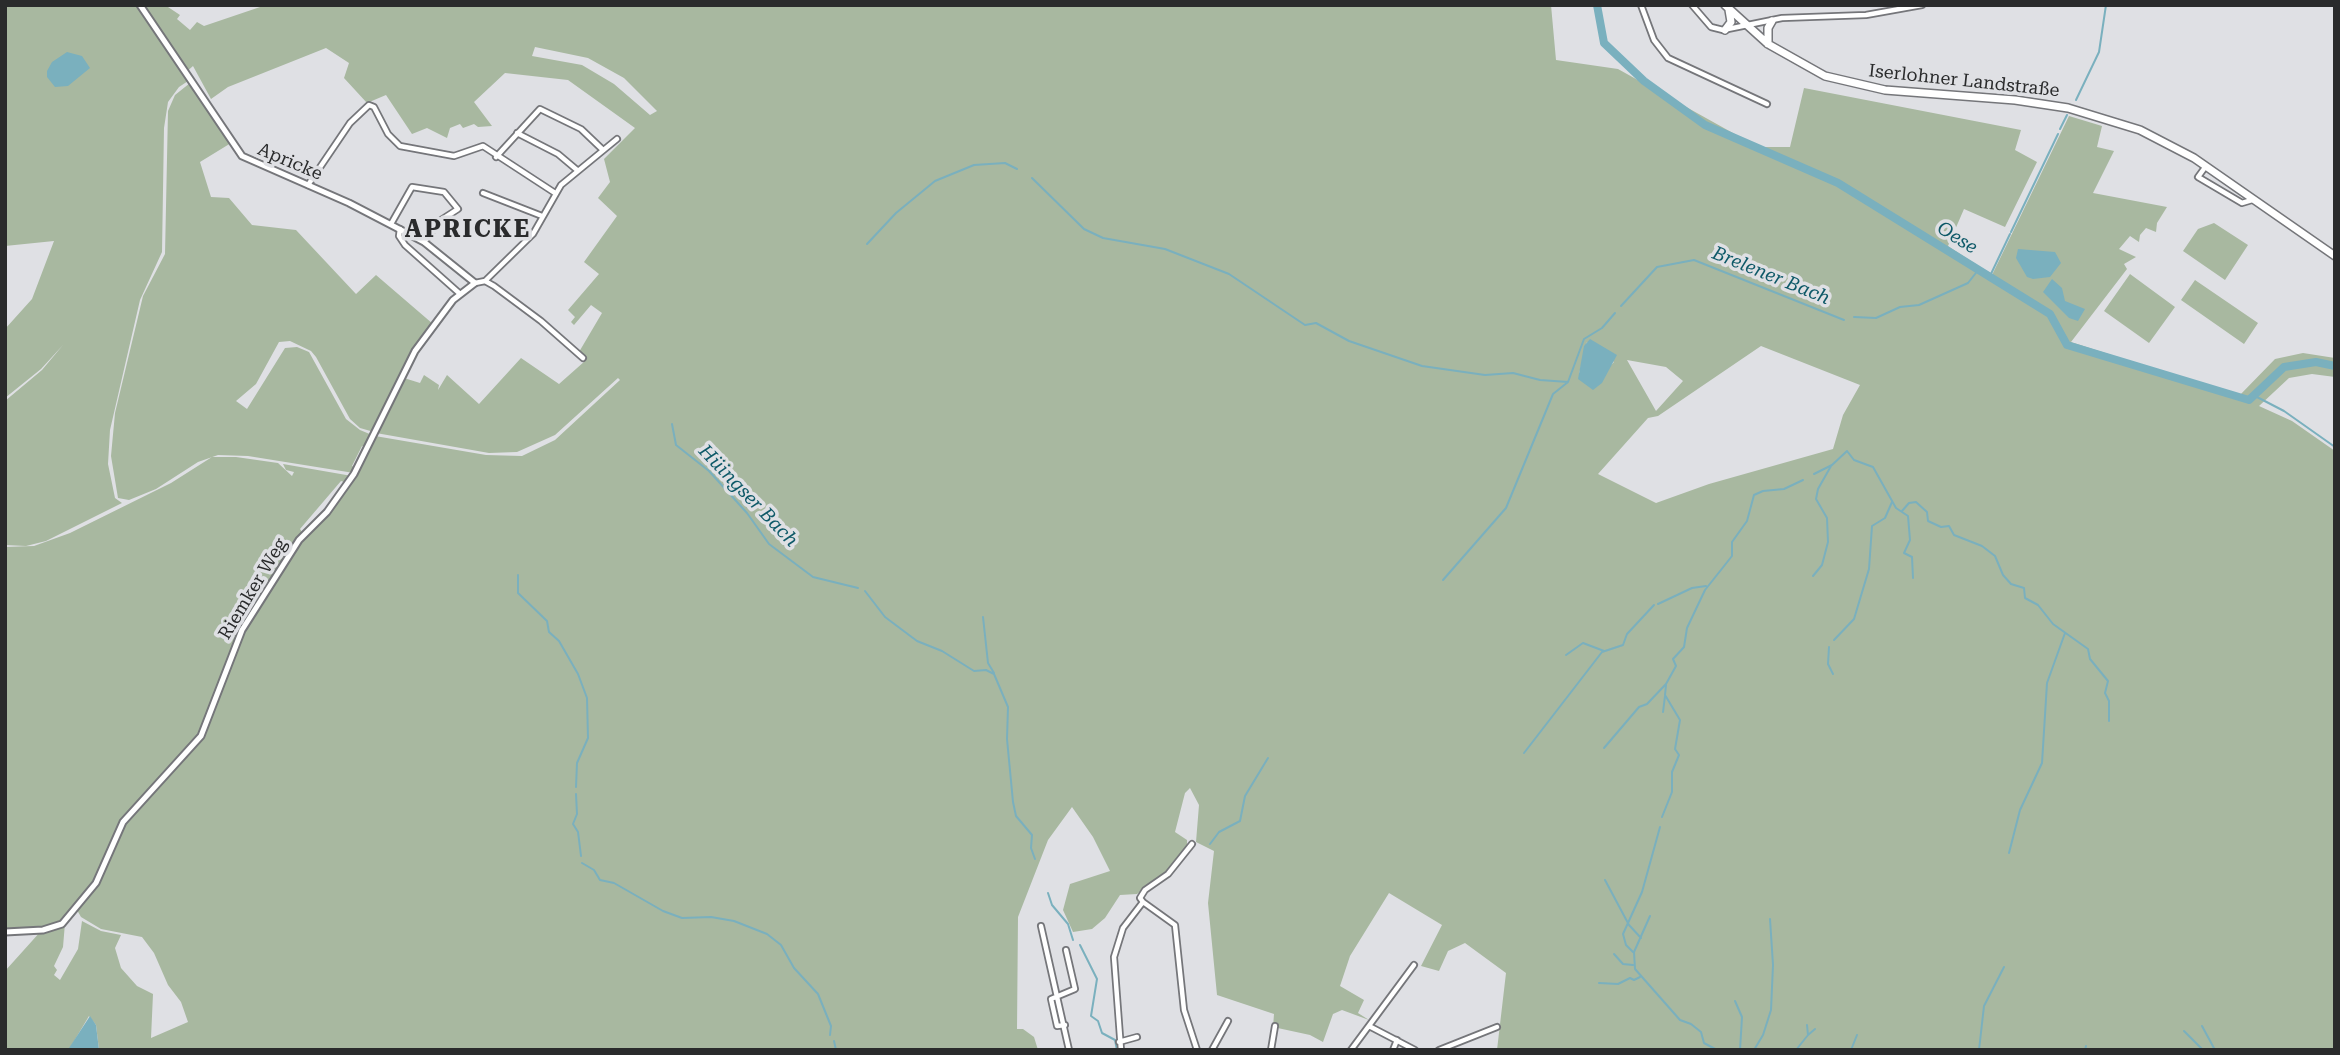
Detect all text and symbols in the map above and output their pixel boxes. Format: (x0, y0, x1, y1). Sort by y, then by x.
street label: Iserlohner Landstraße (1868, 60, 2060, 102)
street label: Apricke (254, 139, 326, 185)
district label: APRICKE (406, 216, 530, 244)
water label: Oese (1933, 217, 1981, 259)
water label: Brelener Bach (1709, 242, 1833, 310)
water label: Hüingser Bach (694, 440, 802, 552)
street label: Riemker Weg (214, 534, 292, 644)

